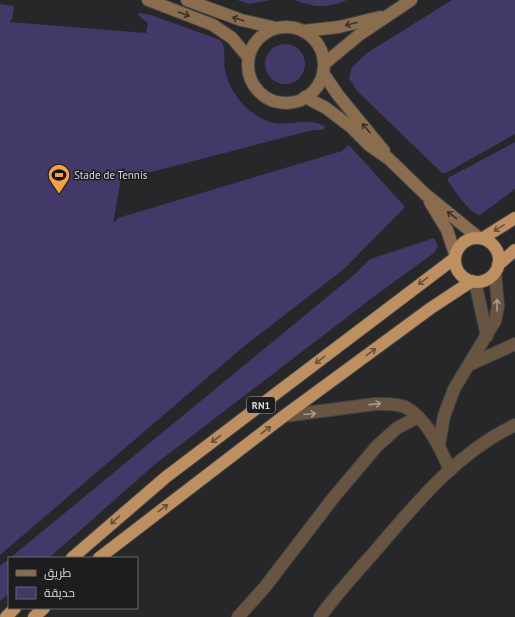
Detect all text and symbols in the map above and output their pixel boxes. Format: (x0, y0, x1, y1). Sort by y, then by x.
one-way arrow (177, 11, 189, 19)
one-way arrow (232, 15, 245, 22)
one-way arrow (345, 21, 358, 29)
one-way arrow (361, 123, 370, 133)
sports icon: Stade de Tennis (46, 162, 72, 195)
place label: Stade de Tennis (74, 168, 148, 182)
one-way arrow (447, 211, 458, 219)
one-way arrow (494, 224, 505, 232)
one-way arrow (418, 277, 429, 286)
one-way arrow (494, 299, 501, 312)
one-way arrow (365, 348, 376, 356)
one-way arrow (314, 356, 325, 364)
road number: RN1 (247, 397, 275, 413)
one-way arrow (368, 401, 381, 408)
one-way arrow (303, 410, 316, 418)
one-way arrow (261, 426, 272, 434)
one-way arrow (211, 434, 222, 443)
one-way arrow (157, 504, 168, 512)
one-way arrow (110, 516, 120, 525)
legend (8, 557, 138, 609)
text: طريق (44, 565, 72, 580)
text: حديقة (44, 585, 75, 600)

